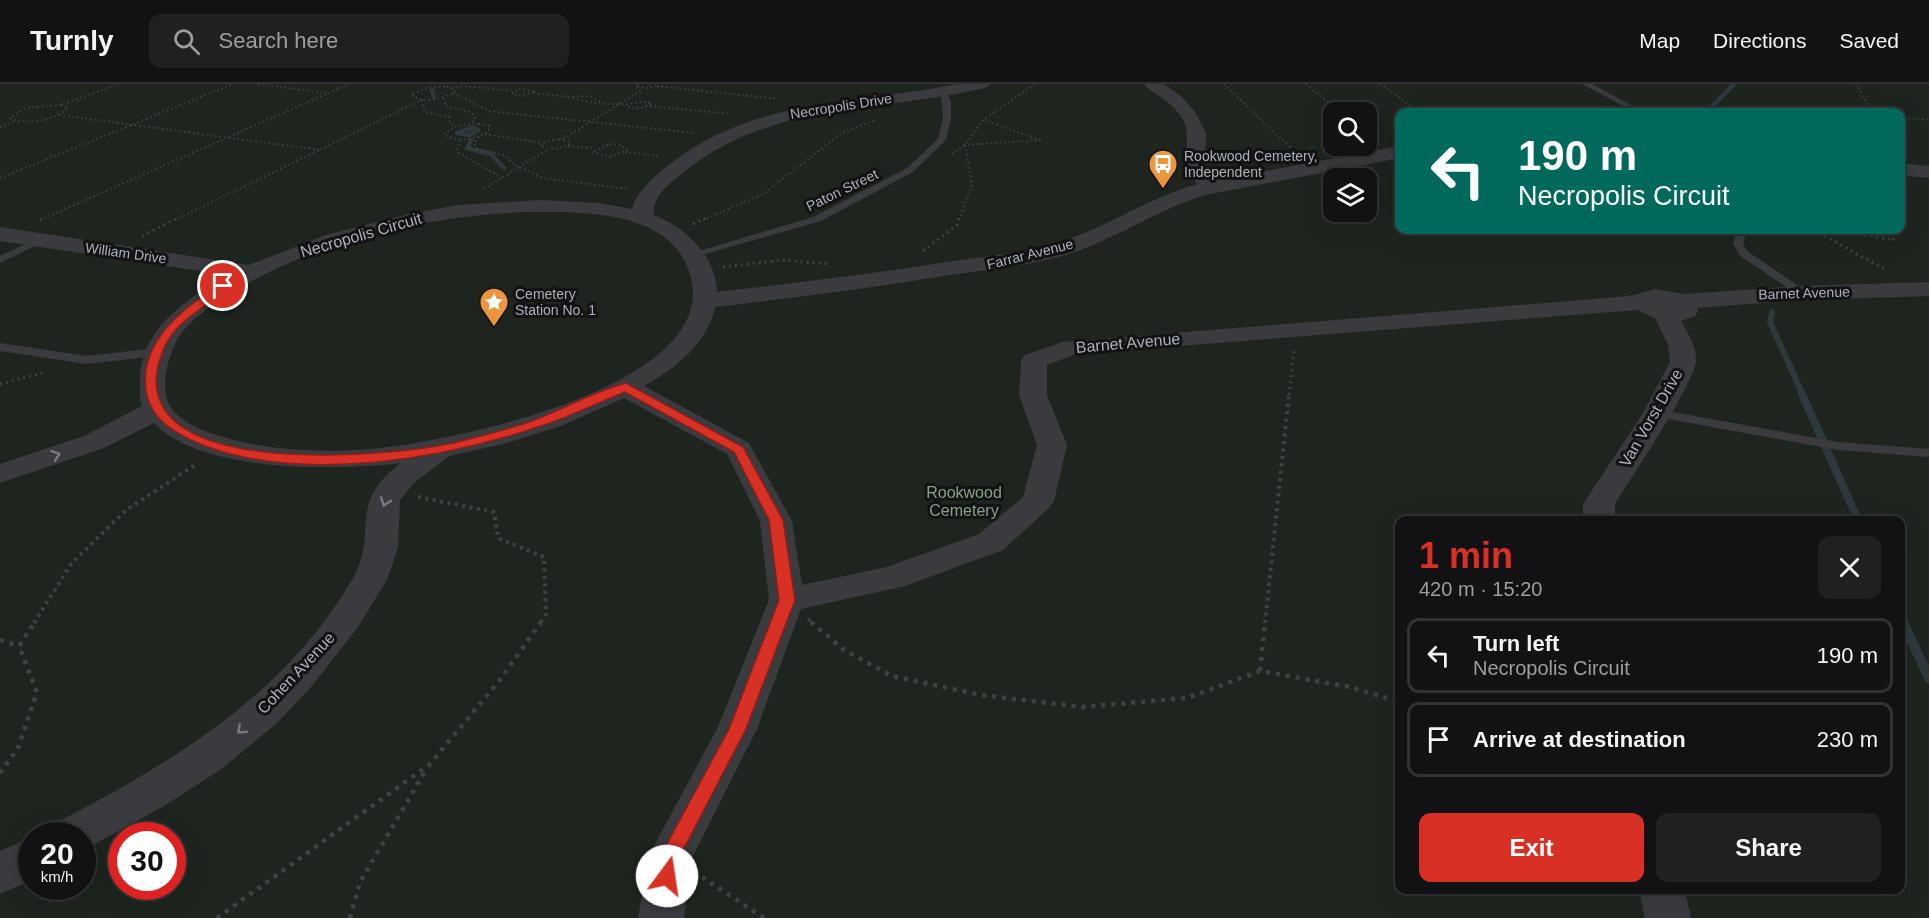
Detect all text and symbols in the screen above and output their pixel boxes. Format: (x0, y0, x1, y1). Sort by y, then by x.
search box (149, 14, 569, 68)
text: Turnly (30, 25, 113, 56)
icon: search (170, 25, 203, 58)
text: Search here (218, 28, 338, 53)
text: Map (1639, 29, 1680, 52)
text: Directions (1713, 29, 1806, 52)
text: Saved (1839, 29, 1899, 52)
street label: Necropolis Drive (789, 90, 893, 122)
map controls (1323, 102, 1377, 222)
button: search (1323, 102, 1377, 156)
icon: left (1419, 132, 1497, 210)
text: 190 m (1518, 132, 1637, 179)
bus stop icon: Rookwood Cemetery, Independent (1147, 148, 1179, 190)
place label: Rookwood Cemetery, Independent (1184, 148, 1318, 180)
street label: Paton Street (804, 166, 881, 214)
button: layers (1323, 168, 1377, 222)
text: Necropolis Circuit (1518, 181, 1730, 211)
street label: Necropolis Circuit (298, 209, 424, 260)
street label: Farrar Avenue (985, 235, 1075, 272)
street label: William Drive (84, 239, 168, 267)
pin (197, 260, 248, 311)
icon: arrive (206, 269, 239, 302)
street label: Barnet Avenue (1758, 283, 1850, 303)
place icon: Cemetery Station No. 1 (478, 286, 510, 328)
place label: Cemetery Station No. 1 (515, 286, 596, 318)
street label: Barnet Avenue (1075, 330, 1181, 356)
street label: Van Vorst Drive (1616, 366, 1686, 470)
one-way arrow (50, 450, 61, 463)
park label: Rookwood Cemetery (926, 484, 1002, 519)
one-way arrow (379, 496, 392, 507)
text: 1 min (1419, 535, 1513, 576)
button: close (1818, 536, 1881, 599)
text: 420 m · 15:20 (1419, 578, 1542, 600)
street label: Cohen Avenue (254, 629, 338, 717)
text: Turn left (1473, 631, 1559, 656)
icon: left (1422, 639, 1455, 672)
text: 190 m (1817, 643, 1878, 668)
text: Necropolis Circuit (1473, 657, 1630, 679)
one-way arrow (238, 723, 248, 734)
icon: arrive (1422, 723, 1455, 756)
text: Arrive at destination (1473, 727, 1686, 752)
text: 230 m (1817, 727, 1878, 752)
button: Exit (1419, 813, 1644, 882)
button: Share (1656, 813, 1881, 882)
speed limit sign: 30 (108, 822, 186, 900)
text: 20 (40, 837, 74, 870)
position arrow (635, 844, 699, 908)
text: km/h (41, 868, 73, 885)

